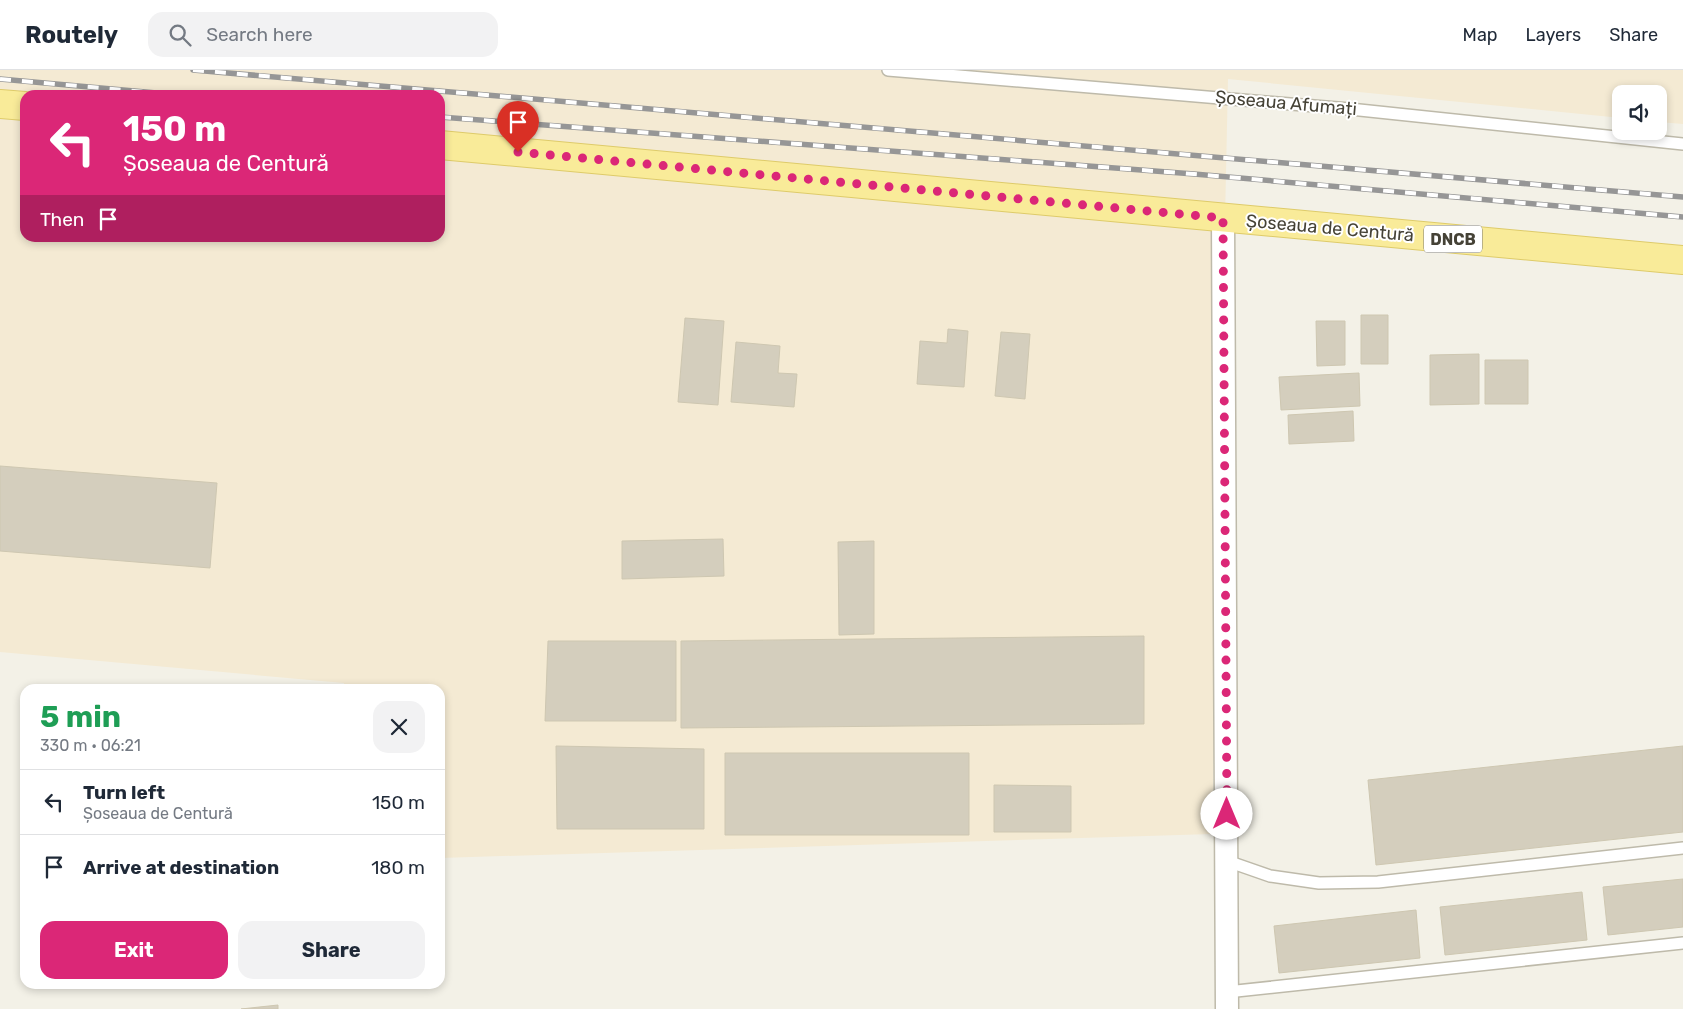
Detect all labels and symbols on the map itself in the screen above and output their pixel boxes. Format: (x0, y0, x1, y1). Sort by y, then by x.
street label: Șoseaua Afumați (1214, 86, 1358, 120)
pin (497, 101, 539, 152)
street label: Șoseaua de Centură (1245, 210, 1415, 246)
road number: DNCB (1424, 226, 1482, 252)
position arrow (1200, 787, 1252, 839)

